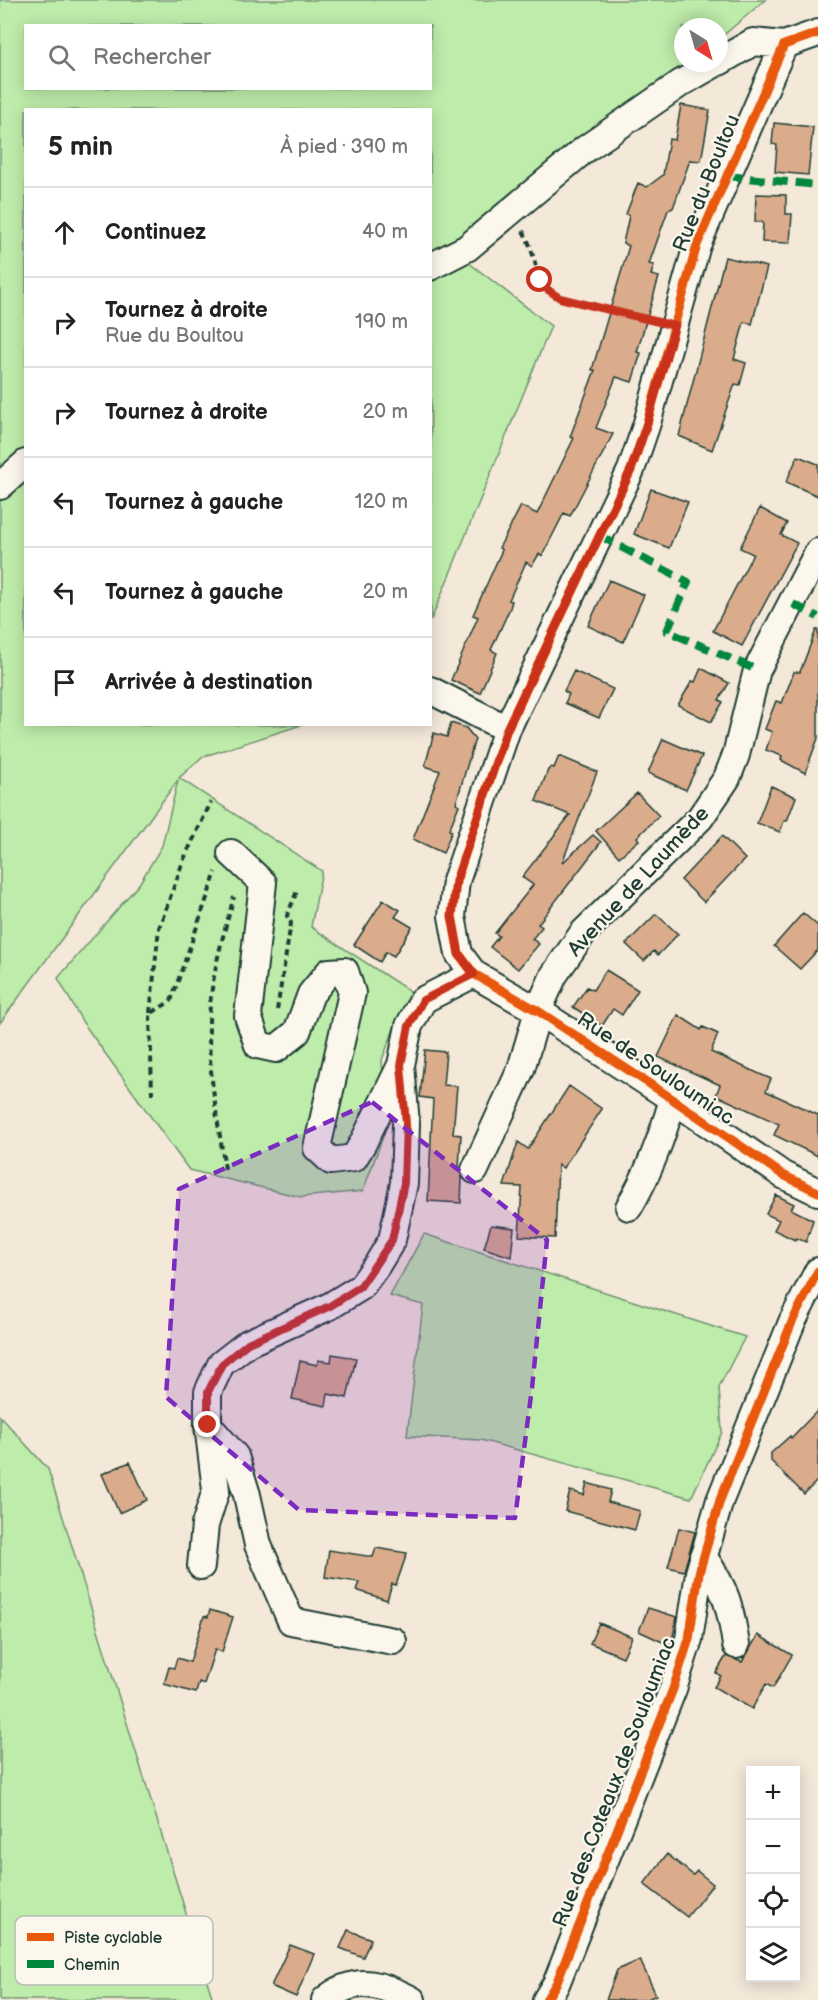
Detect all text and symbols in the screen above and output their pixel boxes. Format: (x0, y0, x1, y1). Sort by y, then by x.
north arrow (674, 18, 728, 72)
search box (24, 24, 432, 90)
icon: search (45, 41, 78, 74)
text: Rechercher (93, 44, 211, 71)
street label: Rue du Boultou (668, 111, 745, 255)
text: 5 min (48, 132, 113, 163)
text: À pied · 390 m (280, 135, 408, 159)
icon: ahead (48, 216, 81, 249)
text: Continuez (105, 219, 206, 246)
text: 40 m (362, 220, 408, 244)
route start (526, 266, 552, 292)
text: Tournez à droite (105, 297, 268, 324)
icon: right (48, 306, 81, 339)
text: 190 m (355, 310, 408, 334)
text: Rue du Boultou (105, 324, 244, 348)
icon: right (48, 396, 81, 429)
text: Tournez à droite (105, 399, 268, 426)
text: 20 m (363, 400, 408, 424)
icon: left (48, 486, 81, 519)
text: Tournez à gauche (105, 489, 283, 516)
text: 120 m (355, 490, 408, 514)
icon: left (48, 576, 81, 609)
text: Tournez à gauche (105, 579, 283, 606)
text: 20 m (363, 580, 408, 604)
icon: arrive (48, 666, 81, 699)
text: Arrivée à destination (105, 669, 313, 696)
street label: Avenue de Laumède (562, 801, 714, 961)
street label: Rue de Souloumiac (572, 1007, 739, 1130)
route end (194, 1411, 220, 1437)
street label: Rue des Coteaux de Souloumiac (548, 1634, 681, 1931)
map controls (746, 1766, 800, 1982)
button: + (746, 1766, 800, 1820)
button: − (746, 1820, 800, 1874)
button: locate (746, 1874, 800, 1928)
legend (15, 1916, 213, 1985)
button: layers (746, 1928, 800, 1982)
text: Piste cyclable (64, 1929, 163, 1948)
text: Chemin (64, 1956, 120, 1975)

